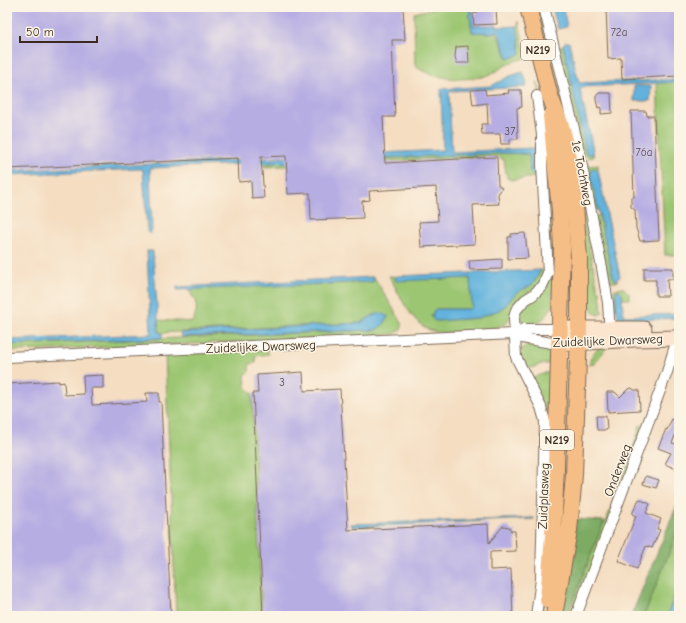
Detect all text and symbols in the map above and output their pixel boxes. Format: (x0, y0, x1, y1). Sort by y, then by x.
scale bar (20, 18, 97, 44)
text: 50 m (26, 25, 54, 39)
house number: 72a (611, 26, 627, 39)
road number: N219 (521, 40, 555, 60)
house number: 37 (505, 125, 515, 138)
street label: 1e Tochtweg (569, 139, 596, 207)
house number: 76a (636, 146, 652, 159)
street label: Zuidelijke Dwarsweg (553, 331, 663, 350)
street label: Zuidelijke Dwarsweg (206, 337, 316, 356)
house number: 3 (279, 376, 285, 389)
road number: N219 (540, 430, 574, 450)
street label: Onderweg (601, 442, 634, 499)
street label: Zuidplasweg (535, 462, 552, 530)

